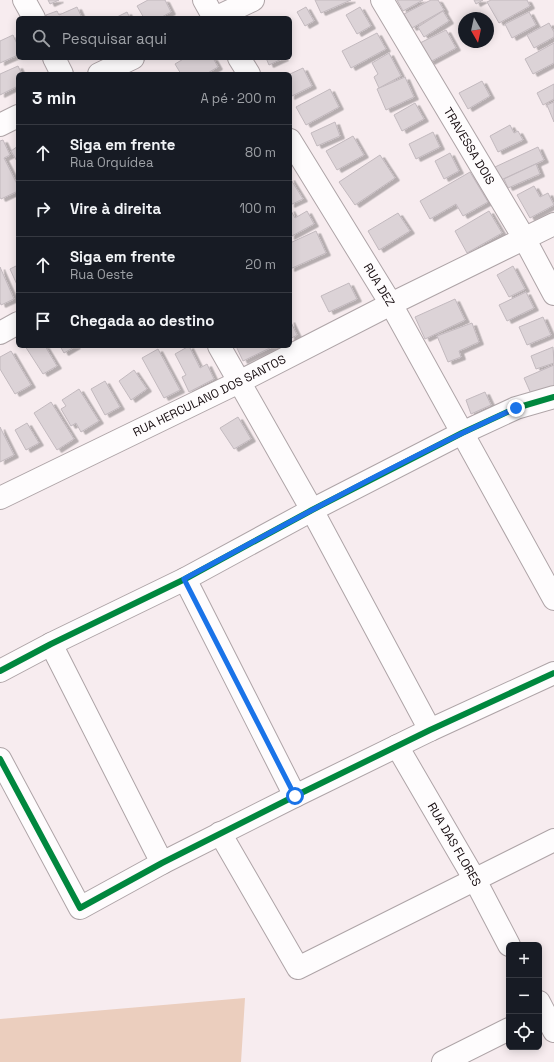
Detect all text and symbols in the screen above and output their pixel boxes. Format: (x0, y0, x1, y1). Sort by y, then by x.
north arrow (458, 12, 494, 48)
search box (16, 16, 292, 60)
icon: search (30, 27, 52, 49)
text: Pesquisar aqui (62, 29, 167, 48)
text: 3 min (32, 87, 76, 109)
text: A pé · 200 m (200, 90, 276, 107)
street label: TRAVESSA DOIS (440, 104, 498, 188)
text: Siga em frente (70, 135, 176, 154)
icon: ahead (32, 142, 54, 164)
text: 80 m (245, 144, 276, 161)
text: Rua Orquídea (70, 154, 153, 171)
icon: right (32, 198, 54, 220)
text: Vire à direita (70, 199, 161, 218)
text: 100 m (239, 200, 276, 217)
text: Siga em frente (70, 247, 176, 266)
icon: ahead (32, 254, 54, 276)
text: 20 m (245, 256, 276, 273)
street label: RUA DEZ (360, 260, 398, 309)
text: Rua Oeste (70, 266, 134, 283)
icon: arrive (32, 310, 54, 332)
text: Chegada ao destino (70, 311, 214, 330)
street label: RUA HERCULANO DOS SANTOS (130, 351, 289, 440)
route end (507, 399, 525, 417)
route start (286, 787, 304, 805)
street label: RUA DAS FLORES (424, 800, 485, 889)
map controls (506, 942, 542, 1050)
button: + (506, 942, 542, 978)
button: − (506, 978, 542, 1014)
button: locate (506, 1014, 542, 1050)

